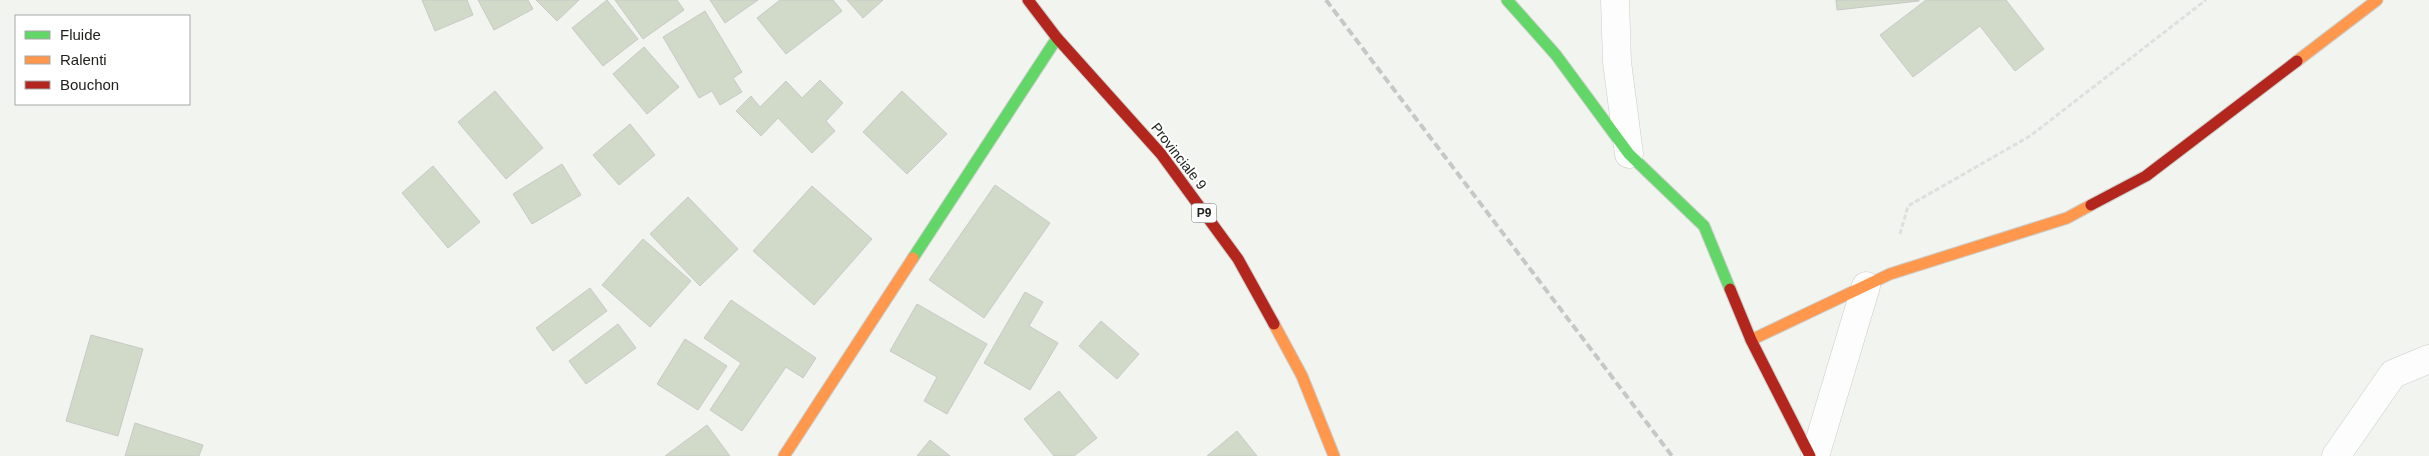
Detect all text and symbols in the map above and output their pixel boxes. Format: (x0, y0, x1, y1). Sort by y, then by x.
legend (15, 15, 190, 105)
text: Fluide (60, 26, 101, 43)
text: Ralenti (60, 51, 107, 68)
text: Bouchon (60, 76, 119, 93)
street label: Provinciale 9 (1148, 119, 1210, 193)
road number: P9 (1192, 204, 1216, 222)

